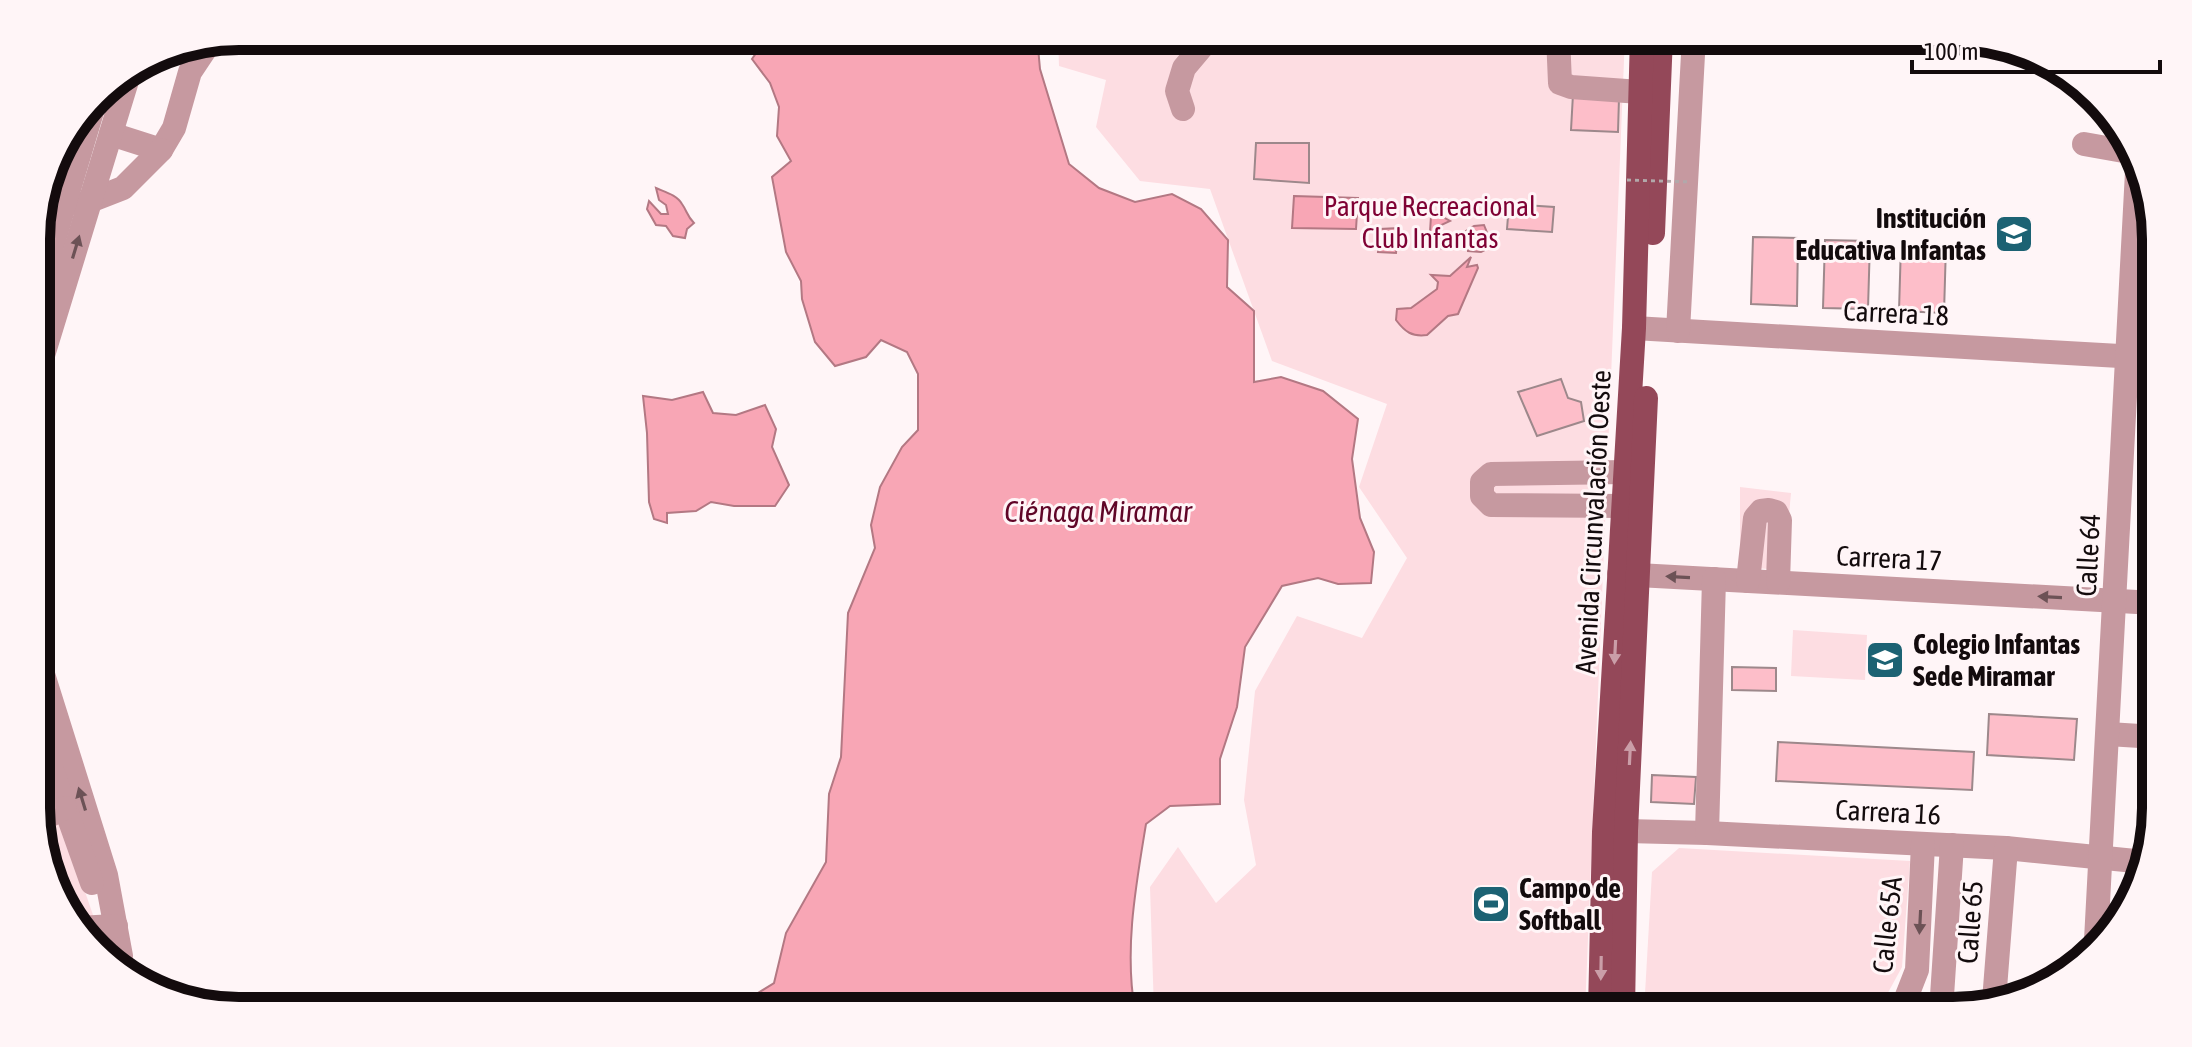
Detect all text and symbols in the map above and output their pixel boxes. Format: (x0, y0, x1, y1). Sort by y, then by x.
scale bar (1912, 24, 2160, 74)
text: 100 m (1924, 38, 1978, 65)
park label: Parque Recreacional Club Infantas (1324, 190, 1537, 254)
place label: Institución Educativa Infantas (1795, 202, 1986, 266)
school or university icon: Institución Educativa Infantas (1993, 213, 2035, 255)
one-way arrow (70, 235, 83, 259)
street label: Carrera 18 (1842, 294, 1950, 332)
street label: Avenida Circunvalación Oeste (1569, 369, 1617, 675)
water label: Ciénaga Miramar (1004, 494, 1193, 528)
street label: Calle 64 (2070, 513, 2106, 597)
street label: Carrera 17 (1835, 539, 1943, 577)
one-way arrow (1665, 570, 1690, 583)
one-way arrow (2037, 591, 2062, 604)
place label: Colegio Infantas Sede Miramar (1913, 628, 2080, 692)
school or university icon: Colegio Infantas Sede Miramar (1864, 639, 1906, 681)
one-way arrow (1608, 640, 1621, 665)
one-way arrow (1624, 740, 1637, 765)
one-way arrow (75, 787, 88, 811)
street label: Carrera 16 (1834, 793, 1942, 831)
place label: Campo de Softball (1519, 872, 1621, 936)
street label: Calle 65A (1866, 875, 1908, 975)
street label: Calle 65 (1951, 879, 1989, 965)
sports icon: Campo de Softball (1470, 883, 1512, 925)
one-way arrow (1913, 910, 1926, 935)
one-way arrow (1595, 956, 1607, 981)

